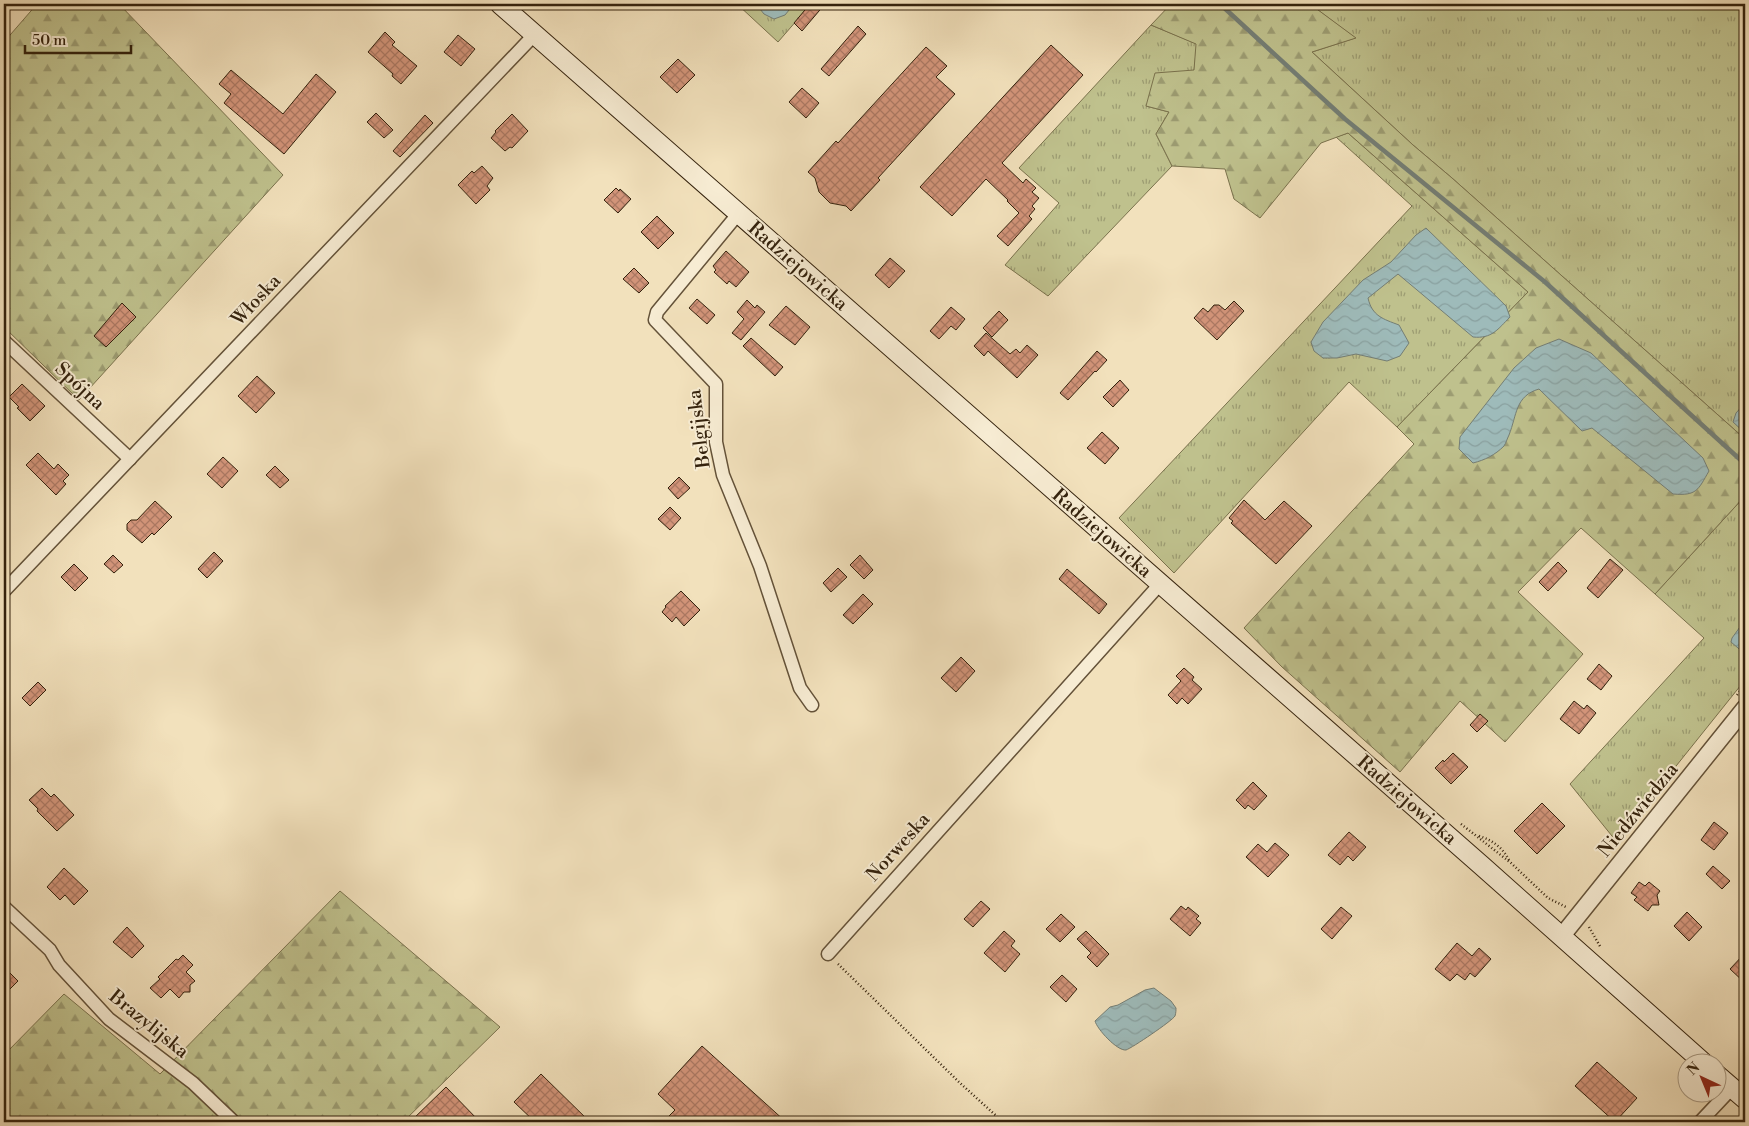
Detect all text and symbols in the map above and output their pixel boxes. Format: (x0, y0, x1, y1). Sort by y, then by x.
scale bar (25, 22, 131, 54)
text: 50 m (32, 31, 66, 50)
street label: Radziejowicka (743, 216, 853, 316)
street label: Włoska (225, 269, 286, 332)
street label: Spójna (50, 357, 110, 415)
street label: Belgijska (682, 388, 716, 471)
street label: Radziejowicka (1047, 483, 1157, 583)
street label: Radziejowicka (1352, 750, 1462, 850)
street label: Niedźwiedzia (1593, 758, 1684, 862)
street label: Norweska (861, 807, 935, 886)
street label: Brazylijska (103, 984, 194, 1064)
north arrow (1676, 1054, 1726, 1104)
text: N (1683, 1059, 1704, 1080)

